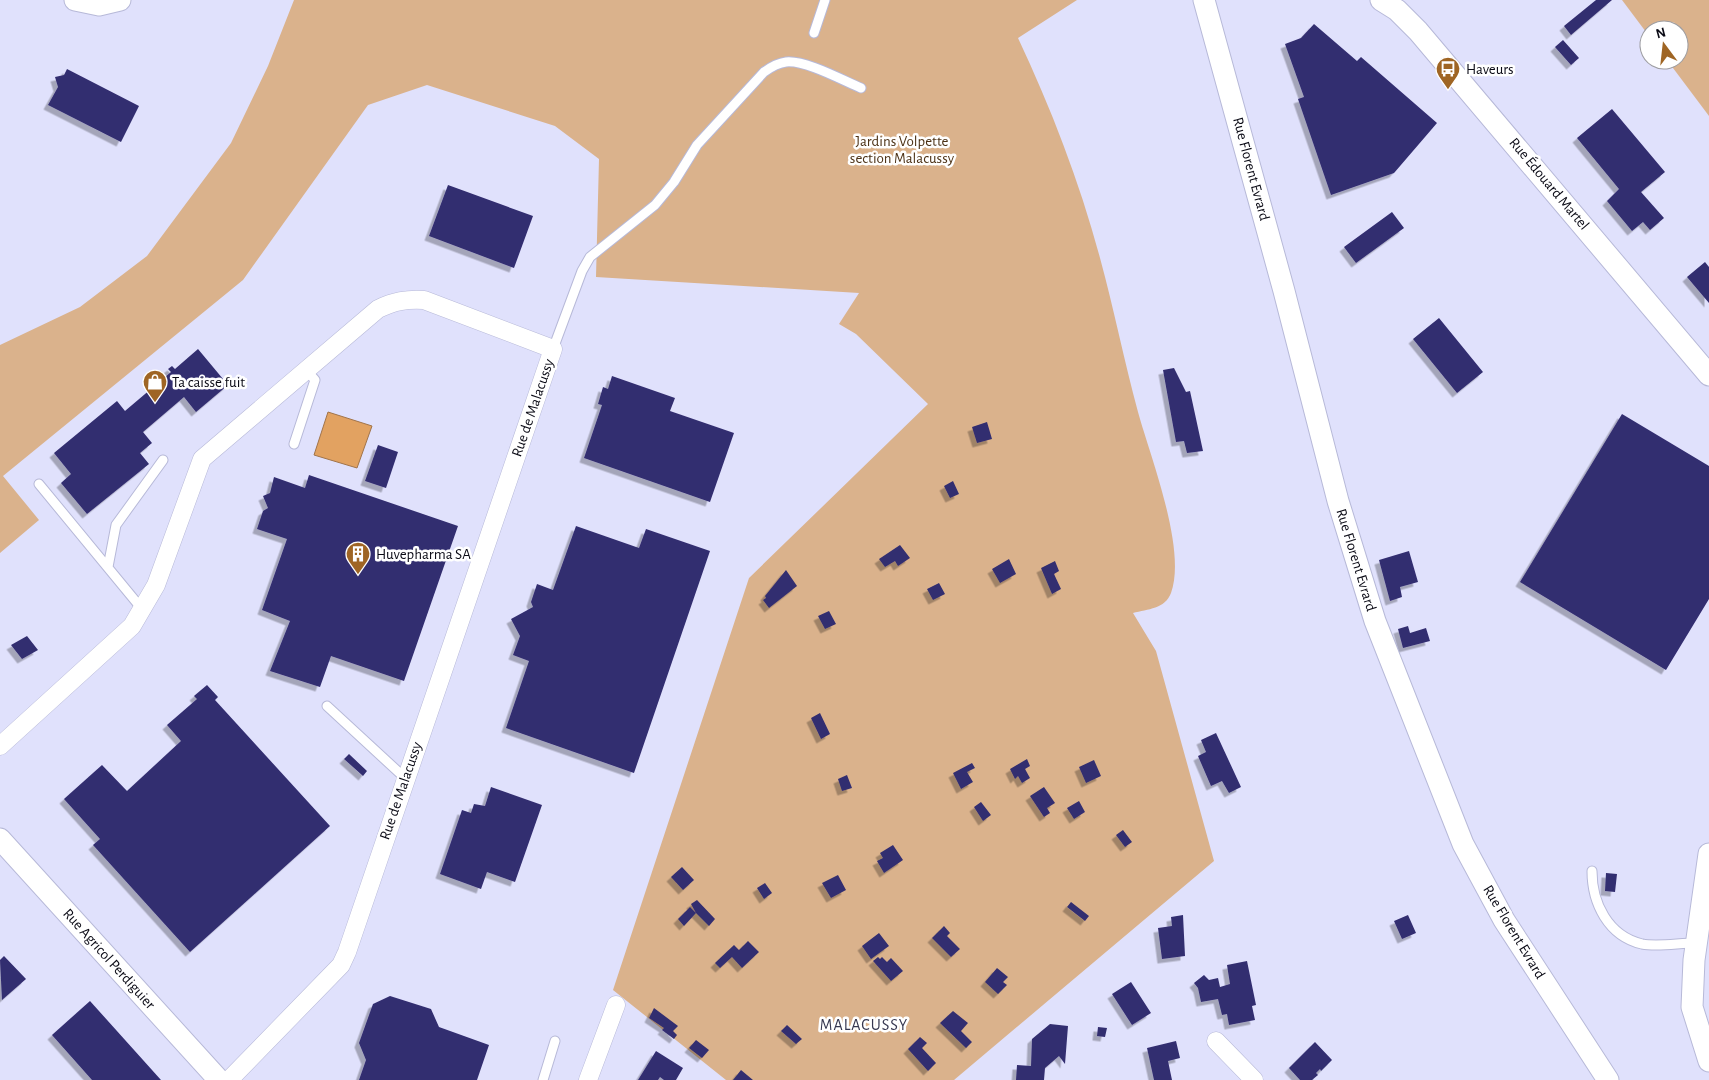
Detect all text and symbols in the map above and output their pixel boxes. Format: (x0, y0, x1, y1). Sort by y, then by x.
north arrow (1639, 20, 1689, 70)
text: N (1654, 25, 1667, 41)
bus stop icon: Haveurs (1435, 56, 1461, 90)
place label: Haveurs (1466, 62, 1514, 77)
street label: Rue Florent Evrard (1230, 116, 1272, 223)
park label: Jardins Volpette section Malacussy (850, 134, 955, 166)
street label: Rue Édouard Martel (1506, 134, 1593, 233)
street label: Rue de Malacussy (509, 357, 557, 459)
shop icon: Ta caisse fuit (142, 369, 168, 403)
place label: Ta caisse fuit (172, 375, 245, 390)
street label: Rue Florent Evrard (1333, 507, 1379, 613)
building icon: Huvepharma SA (345, 541, 371, 575)
place label: Huvepharma SA (376, 547, 471, 562)
street label: Rue de Malacussy (377, 740, 425, 842)
street label: Rue Florent Evrard (1480, 883, 1548, 982)
street label: Rue Agricol Perdiguier (60, 906, 158, 1012)
district label: MALACUSSY (820, 1017, 908, 1033)

